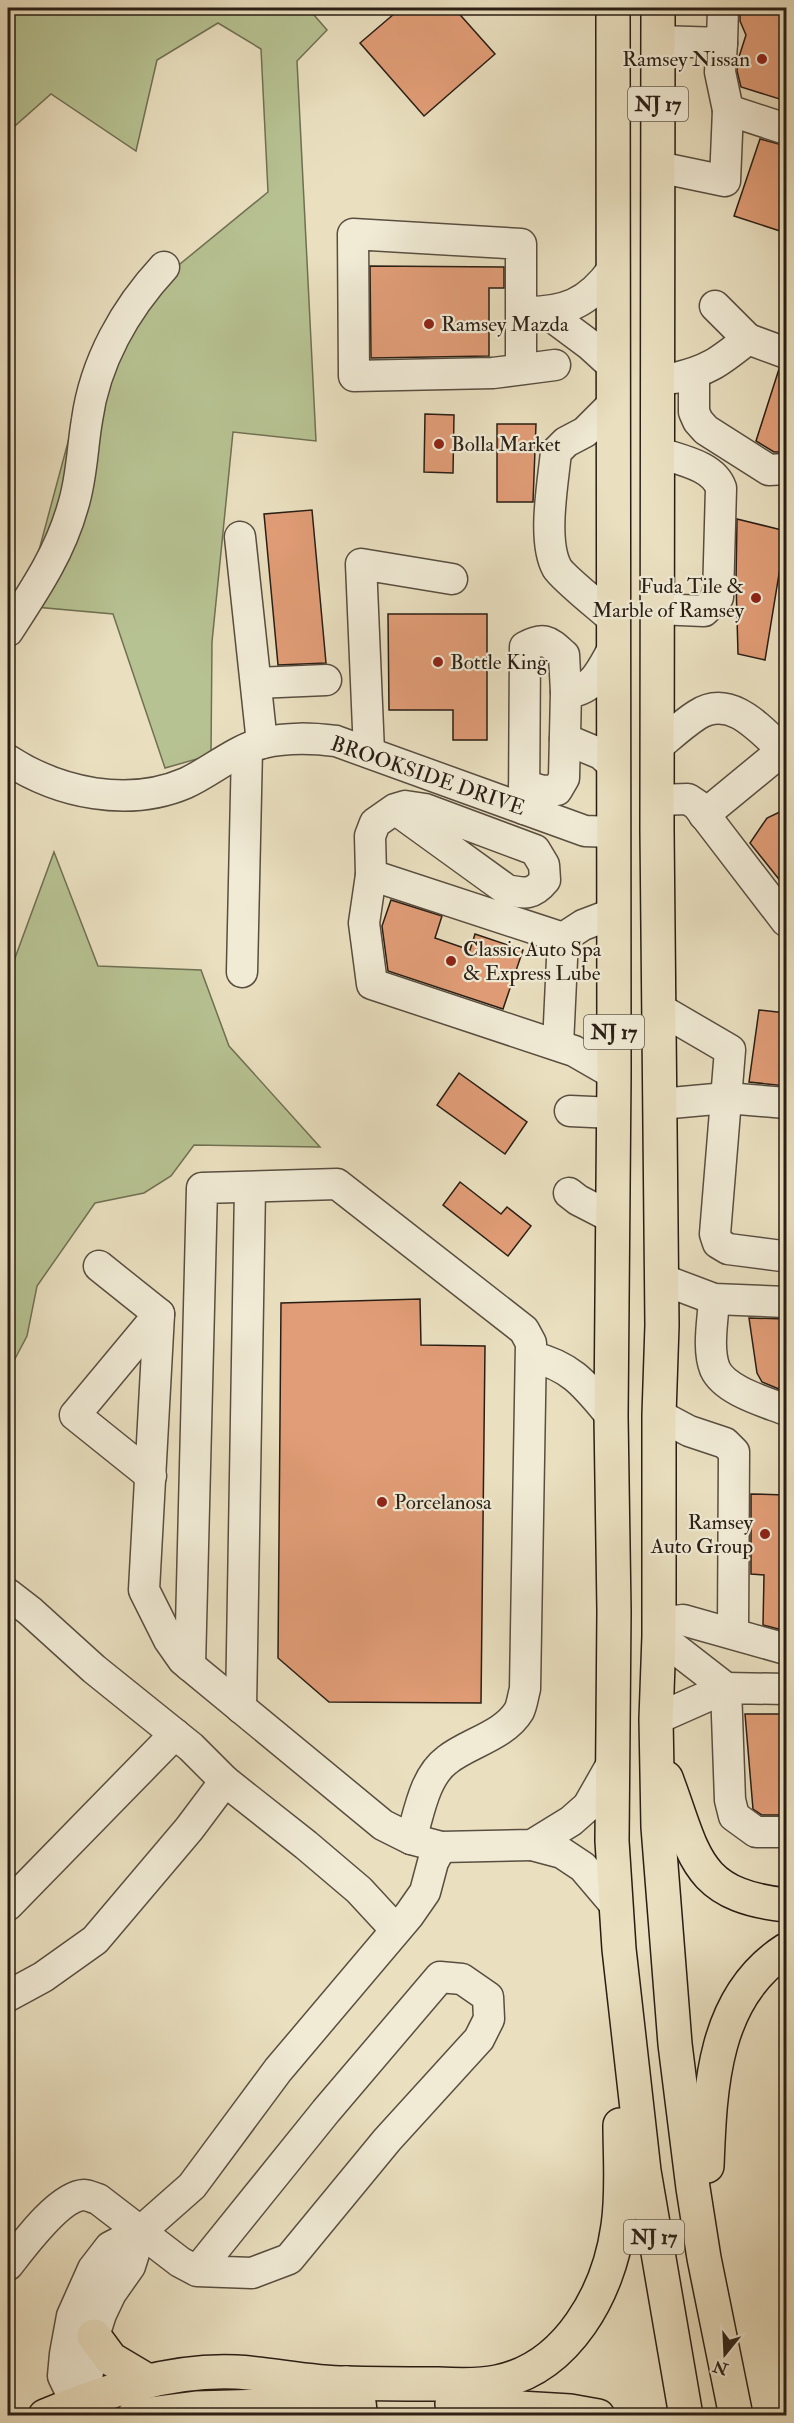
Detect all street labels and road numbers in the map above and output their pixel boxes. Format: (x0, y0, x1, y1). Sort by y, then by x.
road number: NJ 17 (628, 87, 688, 121)
street label: BROOKSIDE DRIVE (327, 730, 529, 822)
road number: NJ 17 (584, 1015, 644, 1049)
road number: NJ 17 (624, 2220, 684, 2254)

